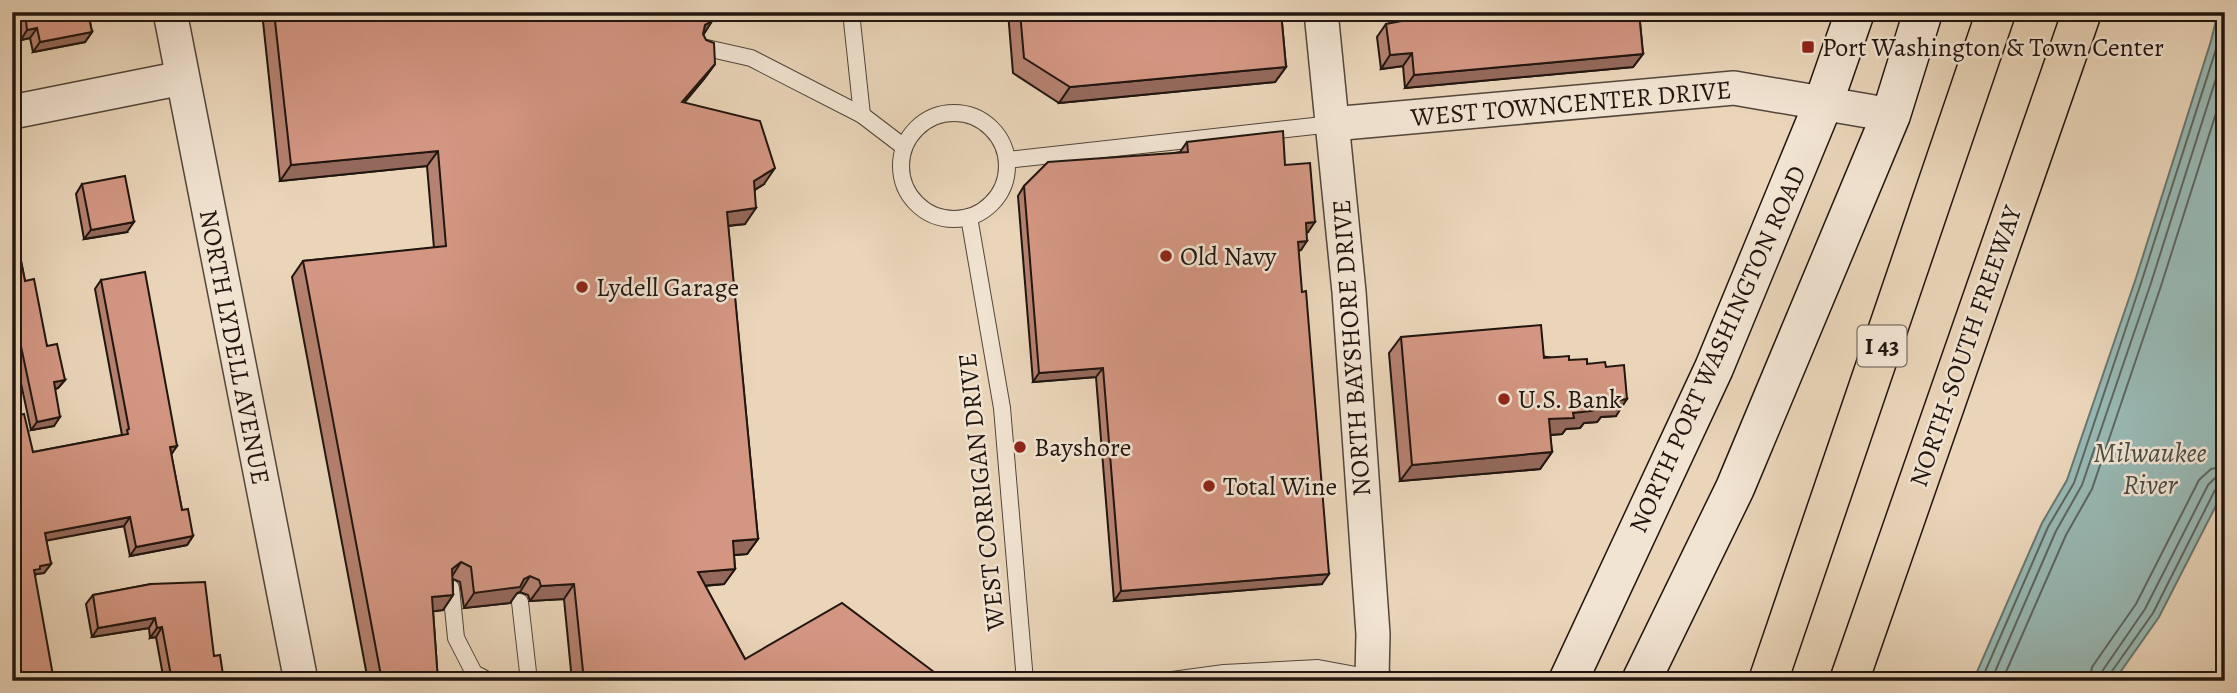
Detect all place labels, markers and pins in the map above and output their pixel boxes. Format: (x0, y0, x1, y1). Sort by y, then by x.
place label: Port Washington & Town Center (1822, 30, 2164, 65)
marker: Port Washington & Town Center (1800, 39, 1816, 55)
place label: Old Navy (1180, 239, 1277, 274)
marker: Old Navy (1158, 248, 1174, 264)
place label: Lydell Garage (596, 270, 739, 305)
marker: Lydell Garage (574, 279, 590, 295)
place label: U.S. Bank (1518, 382, 1622, 417)
marker: U.S. Bank (1496, 391, 1512, 407)
place label: Bayshore (1034, 430, 1131, 465)
marker: Bayshore (1012, 439, 1028, 455)
place label: Total Wine (1223, 469, 1337, 504)
marker: Total Wine (1201, 478, 1217, 494)

